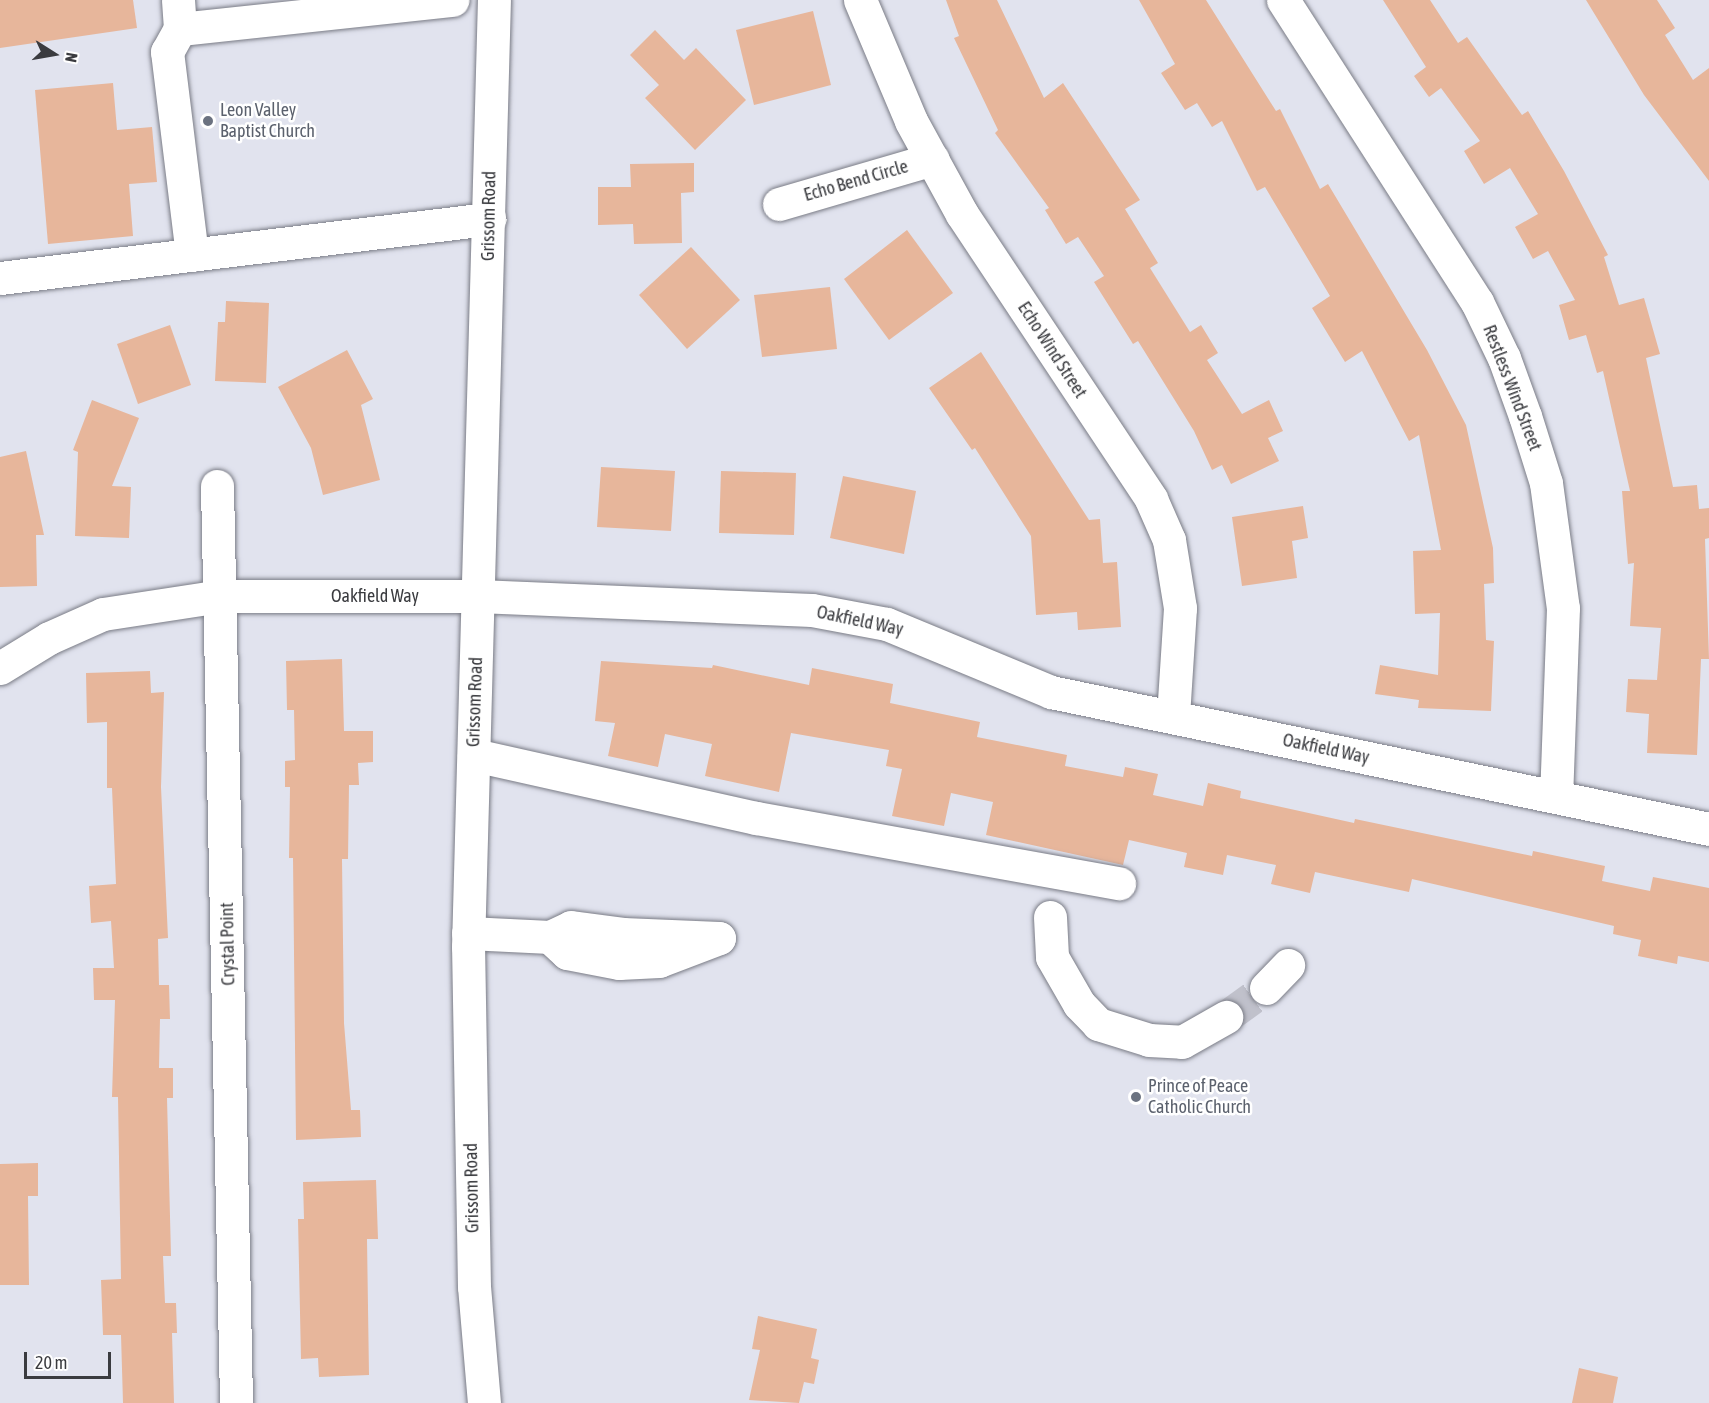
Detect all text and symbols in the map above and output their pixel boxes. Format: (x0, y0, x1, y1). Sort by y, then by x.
north arrow (24, 24, 84, 84)
text: N (62, 51, 81, 64)
place label: Leon Valley Baptist Church (220, 100, 315, 142)
marker: Leon Valley Baptist Church (201, 114, 215, 128)
street label: Echo Bend Circle (801, 156, 911, 206)
street label: Grissom Road (477, 171, 501, 261)
street label: Echo Wind Street (1013, 298, 1091, 402)
street label: Restless Wind Street (1478, 322, 1546, 454)
street label: Oakfield Way (331, 585, 419, 607)
street label: Oakfield Way (815, 601, 905, 641)
street label: Grissom Road (463, 657, 487, 747)
street label: Oakfield Way (1281, 729, 1371, 769)
street label: Crystal Point (216, 902, 240, 986)
place label: Prince of Peace Catholic Church (1148, 1076, 1251, 1118)
marker: Prince of Peace Catholic Church (1129, 1090, 1143, 1104)
street label: Grissom Road (460, 1143, 484, 1233)
scale bar (27, 1340, 114, 1378)
text: 20 m (35, 1352, 67, 1373)

